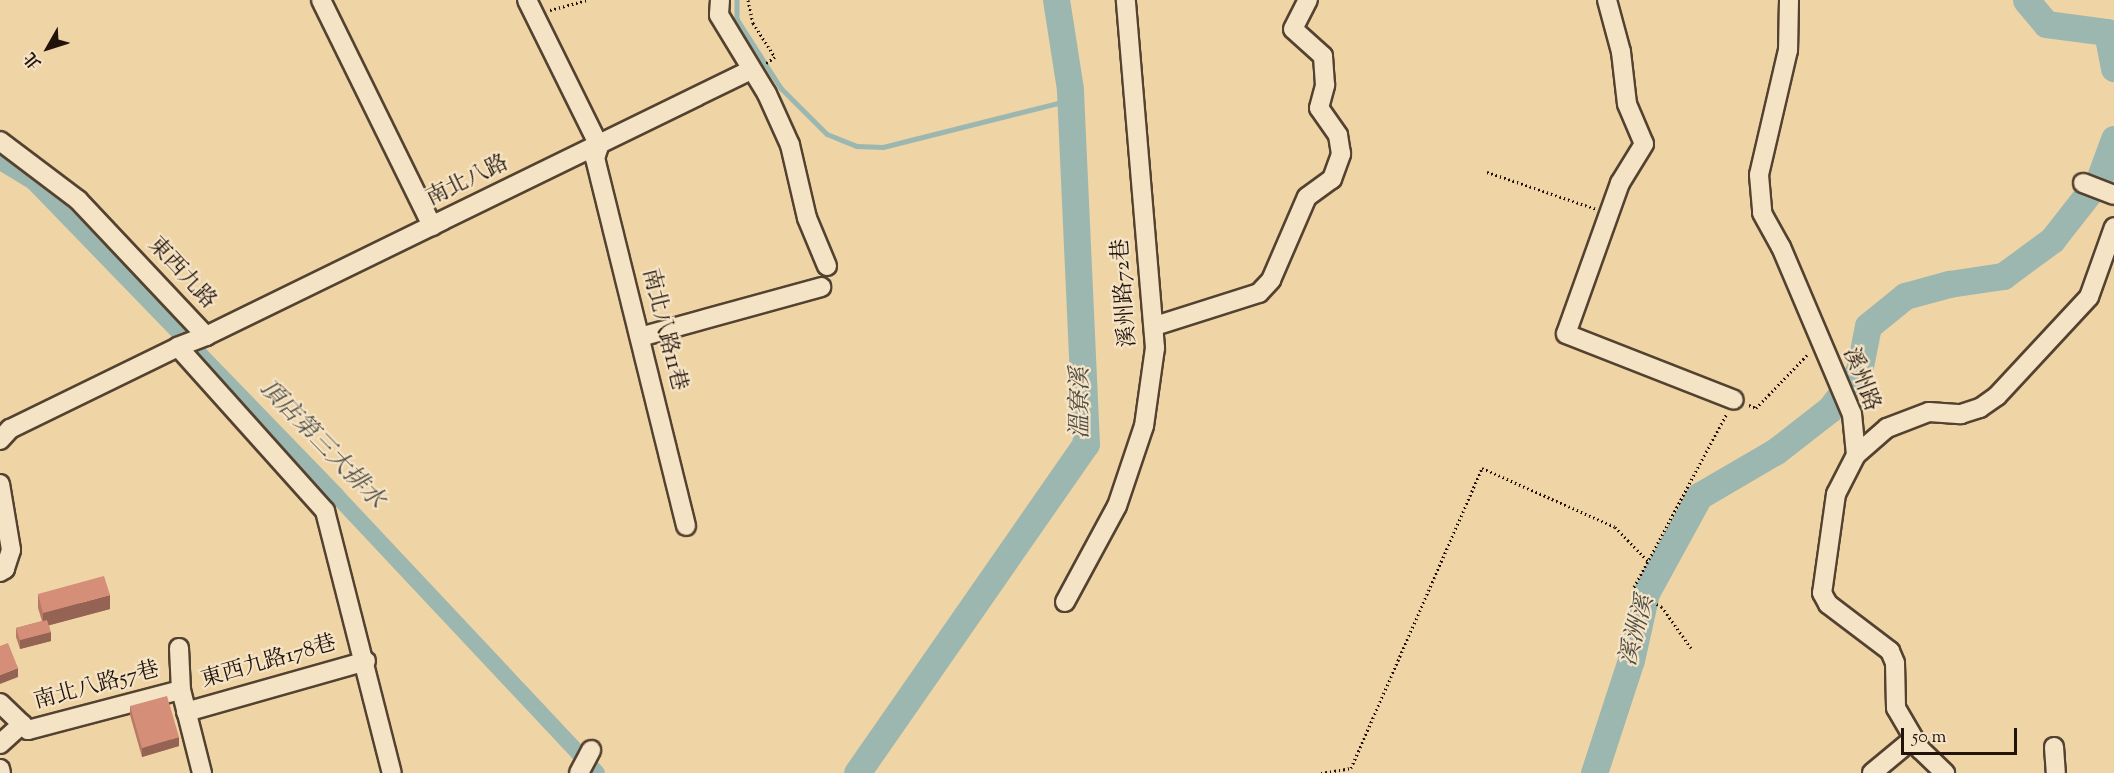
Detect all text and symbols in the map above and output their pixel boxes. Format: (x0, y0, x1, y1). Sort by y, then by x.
north arrow (18, 18, 78, 78)
text: 北 (20, 46, 48, 73)
street label: 南北八路 (423, 151, 513, 213)
street label: 東西九路 (141, 233, 221, 315)
street label: 溪州路72巷 (1109, 238, 1143, 348)
street label: 南北八路11巷 (635, 266, 691, 394)
street label: 溪州路 (1836, 344, 1884, 416)
water label: 溫寮溪 (1068, 367, 1096, 439)
water label: 頂店第三大排水 (252, 375, 390, 515)
water label: 溪洲溪 (1615, 592, 1661, 670)
street label: 東西九路178巷 (198, 631, 340, 695)
street label: 南北八路57巷 (32, 658, 162, 716)
scale bar (1904, 716, 2020, 754)
text: 50 m (1912, 725, 1946, 751)

